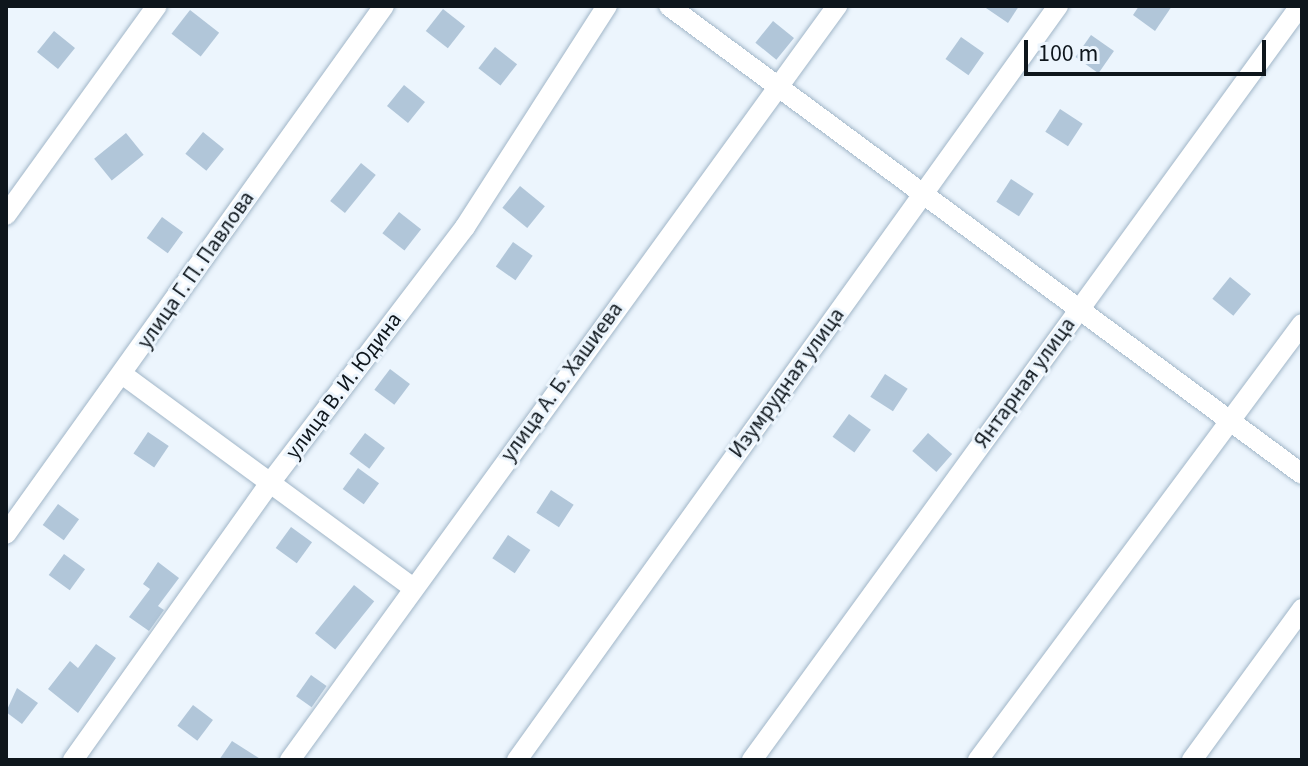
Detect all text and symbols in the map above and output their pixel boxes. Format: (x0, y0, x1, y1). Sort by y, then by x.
scale bar (1028, 24, 1270, 74)
text: 100 m (1038, 36, 1098, 71)
street label: улица Г. П. Павлова (132, 186, 260, 354)
street label: улица А. Б. Хашиева (495, 297, 629, 467)
street label: Изумрудная улица (724, 303, 850, 463)
street label: улица В. И. Юдина (280, 307, 408, 465)
street label: Янтарная улица (969, 313, 1081, 453)

